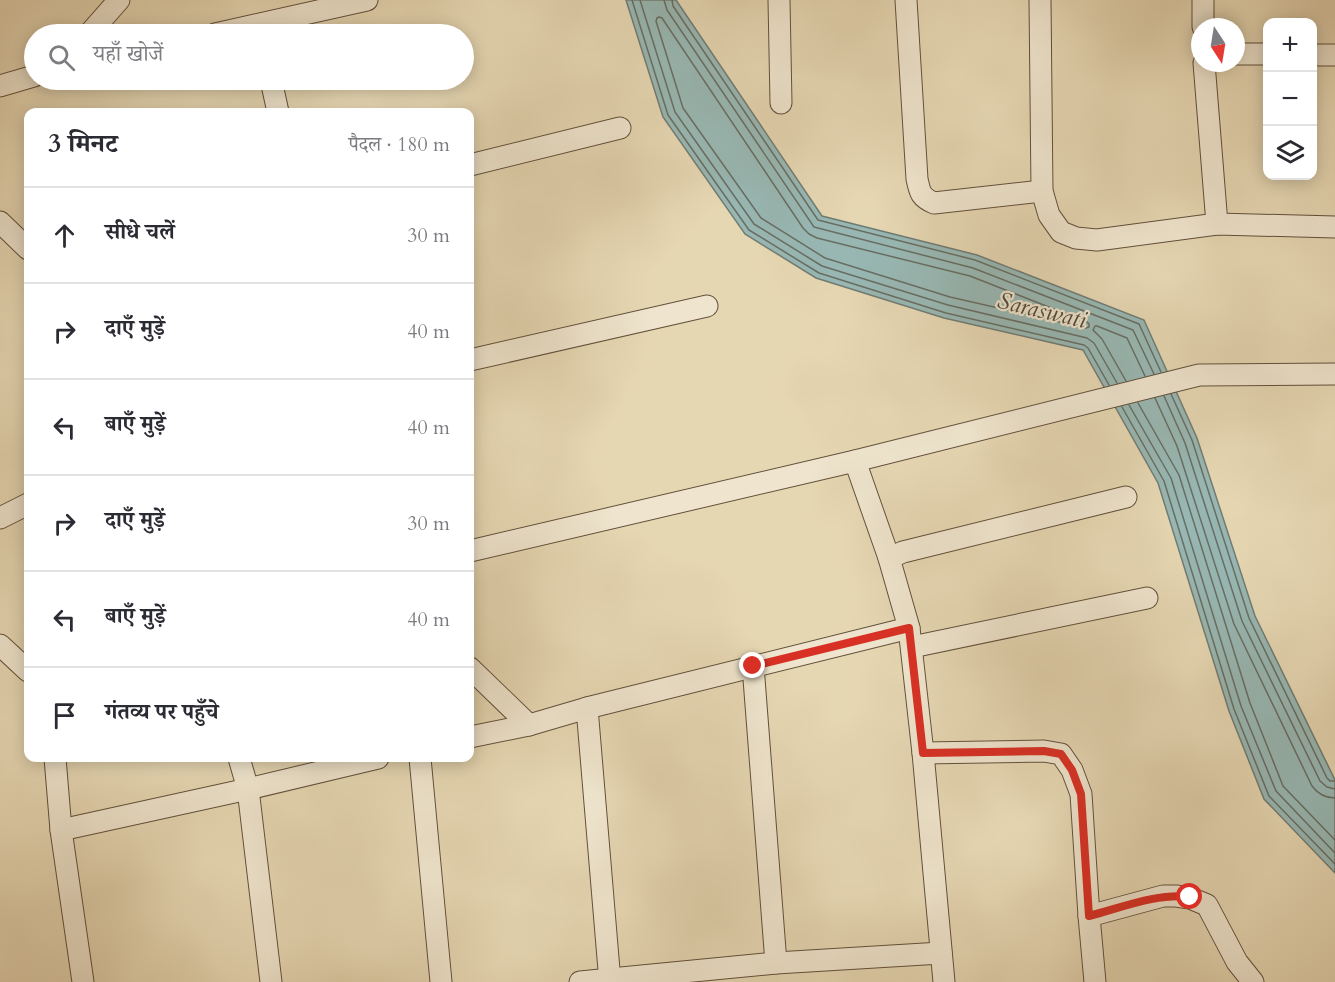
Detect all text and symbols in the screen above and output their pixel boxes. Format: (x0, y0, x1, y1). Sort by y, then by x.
north arrow (1191, 18, 1245, 72)
map controls (1263, 18, 1317, 180)
button: + (1263, 18, 1317, 72)
search box (24, 24, 474, 90)
text: यहाँ खोजें (93, 39, 163, 69)
icon: search (45, 41, 78, 74)
button: − (1263, 72, 1317, 126)
text: 3 मिनट (48, 126, 118, 161)
button: layers (1263, 126, 1317, 180)
text: पैदल · 180 m (348, 131, 450, 158)
text: सीधे चलें (105, 217, 175, 247)
icon: ahead (48, 219, 81, 252)
text: 30 m (407, 222, 450, 249)
water label: Saraswati (994, 284, 1090, 337)
text: दाएँ मुड़ें (105, 313, 165, 343)
icon: right (48, 315, 81, 348)
text: 40 m (407, 318, 450, 345)
text: बाएँ मुड़ें (105, 409, 165, 439)
icon: left (48, 411, 81, 444)
text: 40 m (407, 414, 450, 441)
text: दाएँ मुड़ें (105, 505, 165, 535)
icon: right (48, 507, 81, 540)
text: 30 m (407, 510, 450, 537)
text: बाएँ मुड़ें (105, 601, 165, 631)
icon: left (48, 603, 81, 636)
text: 40 m (407, 606, 450, 633)
route end (739, 652, 765, 678)
text: गंतव्य पर पहुँचे (105, 697, 219, 727)
icon: arrive (48, 699, 81, 732)
route start (1176, 883, 1202, 909)

